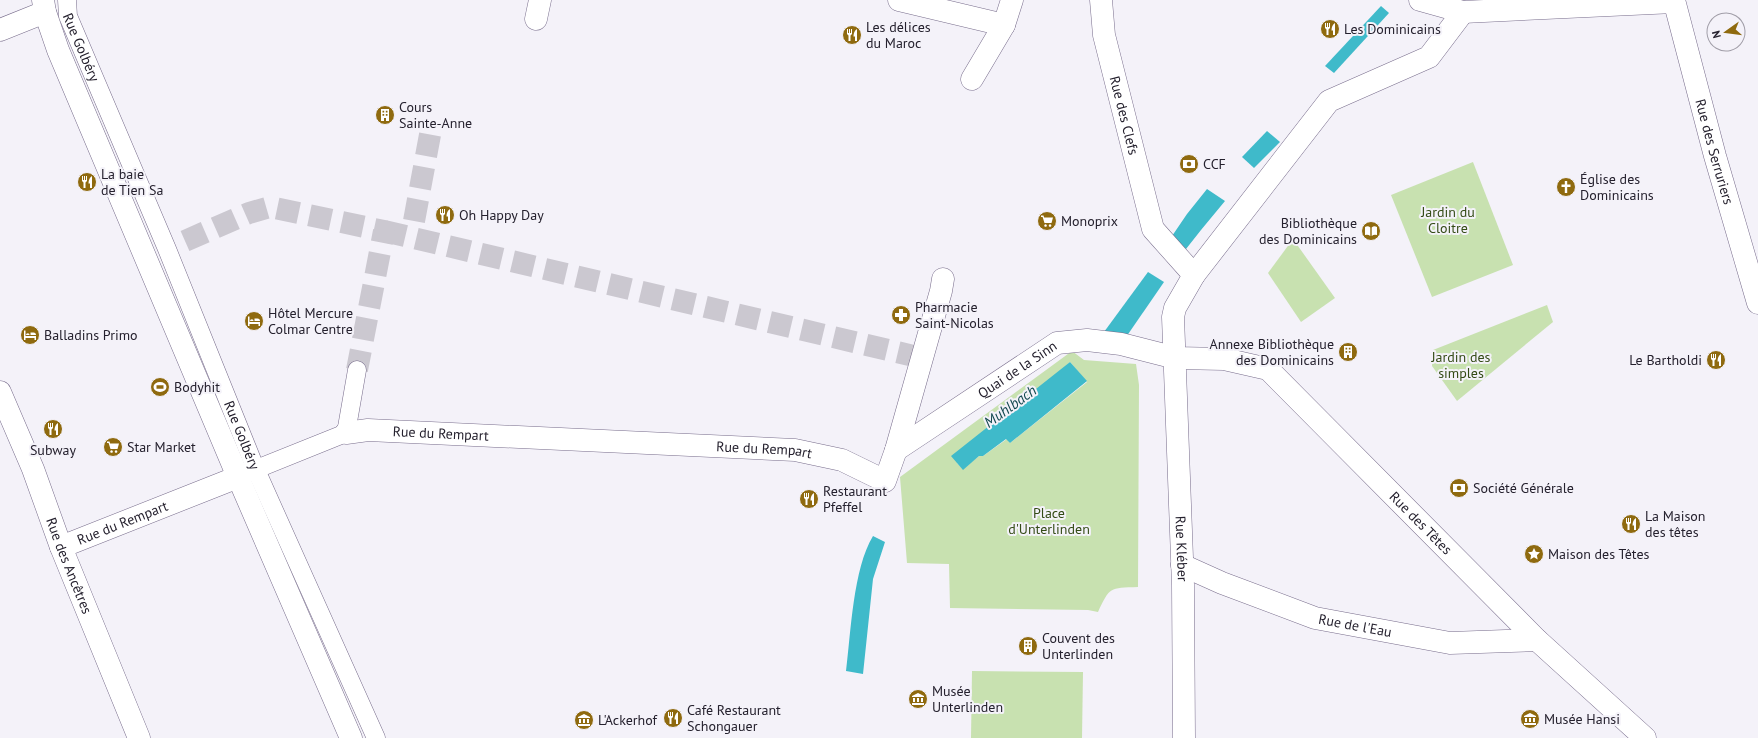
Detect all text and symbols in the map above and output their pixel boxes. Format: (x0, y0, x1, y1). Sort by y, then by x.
street label: Rue Golbéry (59, 10, 104, 85)
north arrow (1706, 12, 1746, 52)
place label: Les délices du Maroc (866, 18, 931, 52)
restaurant icon: Les Dominicains (1319, 18, 1341, 40)
place label: Les Dominicains (1344, 20, 1441, 38)
restaurant icon: Les délices du Maroc (841, 24, 863, 46)
text: N (1709, 29, 1724, 40)
street label: Rue des Clefs (1106, 74, 1143, 157)
street label: Rue des Serruriers (1691, 97, 1738, 207)
place label: Cours Sainte-Anne (399, 98, 472, 132)
building icon: Cours Sainte-Anne (374, 104, 396, 126)
bank icon: CCF (1178, 153, 1200, 175)
place label: CCF (1203, 155, 1226, 173)
place label: La baie de Tien Sa (101, 165, 163, 199)
place label: Église des Dominicains (1580, 170, 1654, 204)
restaurant icon: La baie de Tien Sa (76, 171, 98, 193)
church icon: Église des Dominicains (1555, 176, 1577, 198)
park label: Jardin du Cloitre (1420, 203, 1475, 237)
restaurant icon: Oh Happy Day (434, 204, 456, 226)
place label: Oh Happy Day (459, 206, 544, 224)
supermarket icon: Monoprix (1036, 210, 1058, 232)
place label: Monoprix (1061, 212, 1118, 230)
place label: Bibliothèque des Dominicains (1259, 214, 1357, 248)
library icon: Bibliothèque des Dominicains (1360, 220, 1382, 242)
place label: Pharmacie Saint-Nicolas (915, 298, 994, 332)
place label: Hôtel Mercure Colmar Centre (268, 304, 353, 338)
pharmacy icon: Pharmacie Saint-Nicolas (890, 304, 912, 326)
hotel icon: Hôtel Mercure Colmar Centre (243, 310, 265, 332)
hotel icon: Balladins Primo (19, 324, 41, 346)
place label: Balladins Primo (44, 326, 138, 344)
place label: Annexe Bibliothèque des Dominicains (1210, 335, 1334, 369)
street label: Quai de la Sinn (974, 337, 1060, 402)
building icon: Annexe Bibliothèque des Dominicains (1337, 341, 1359, 363)
park label: Jardin des simples (1431, 348, 1491, 382)
restaurant icon: Le Bartholdi (1705, 349, 1727, 371)
place label: Le Bartholdi (1629, 351, 1702, 369)
sports icon: Bodyhit (149, 376, 171, 398)
place label: Bodyhit (174, 378, 220, 396)
water label: Muhlbach (980, 381, 1040, 431)
street label: Rue Golbéry (220, 398, 264, 473)
restaurant icon: Subway (42, 418, 64, 440)
street label: Rue du Rempart (392, 422, 489, 445)
supermarket icon: Star Market (102, 436, 124, 458)
street label: Rue du Rempart (716, 437, 814, 462)
place label: Star Market (127, 438, 196, 456)
place label: Subway (30, 441, 77, 459)
bank icon: Société Générale (1448, 477, 1470, 499)
place label: Société Générale (1473, 479, 1574, 497)
place label: Restaurant Pfeffel (823, 482, 887, 516)
restaurant icon: Restaurant Pfeffel (798, 488, 820, 510)
street label: Rue des Têtes (1386, 488, 1456, 558)
street label: Rue du Rempart (74, 497, 171, 549)
park label: Place d'Unterlinden (1008, 504, 1090, 538)
place label: La Maison des têtes (1645, 507, 1705, 541)
restaurant icon: La Maison des têtes (1620, 513, 1642, 535)
street label: Rue des Ancêtres (42, 515, 96, 617)
street label: Rue Kléber (1171, 515, 1192, 582)
place icon: Maison des Têtes (1523, 543, 1545, 565)
place label: Maison des Têtes (1548, 545, 1650, 563)
street label: Rue de l'Eau (1317, 610, 1393, 641)
place label: Couvent des Unterlinden (1042, 629, 1115, 663)
building icon: Couvent des Unterlinden (1017, 635, 1039, 657)
place label: Musée Unterlinden (932, 682, 1003, 716)
museum icon: Musée Unterlinden (907, 688, 929, 710)
place label: Café Restaurant Schongauer (687, 701, 781, 735)
restaurant icon: Café Restaurant Schongauer (662, 707, 684, 729)
museum icon: Musée Hansi (1519, 708, 1541, 730)
museum icon: L'Ackerhof (573, 709, 595, 731)
place label: Musée Hansi (1544, 710, 1620, 728)
place label: L'Ackerhof (598, 711, 658, 729)

